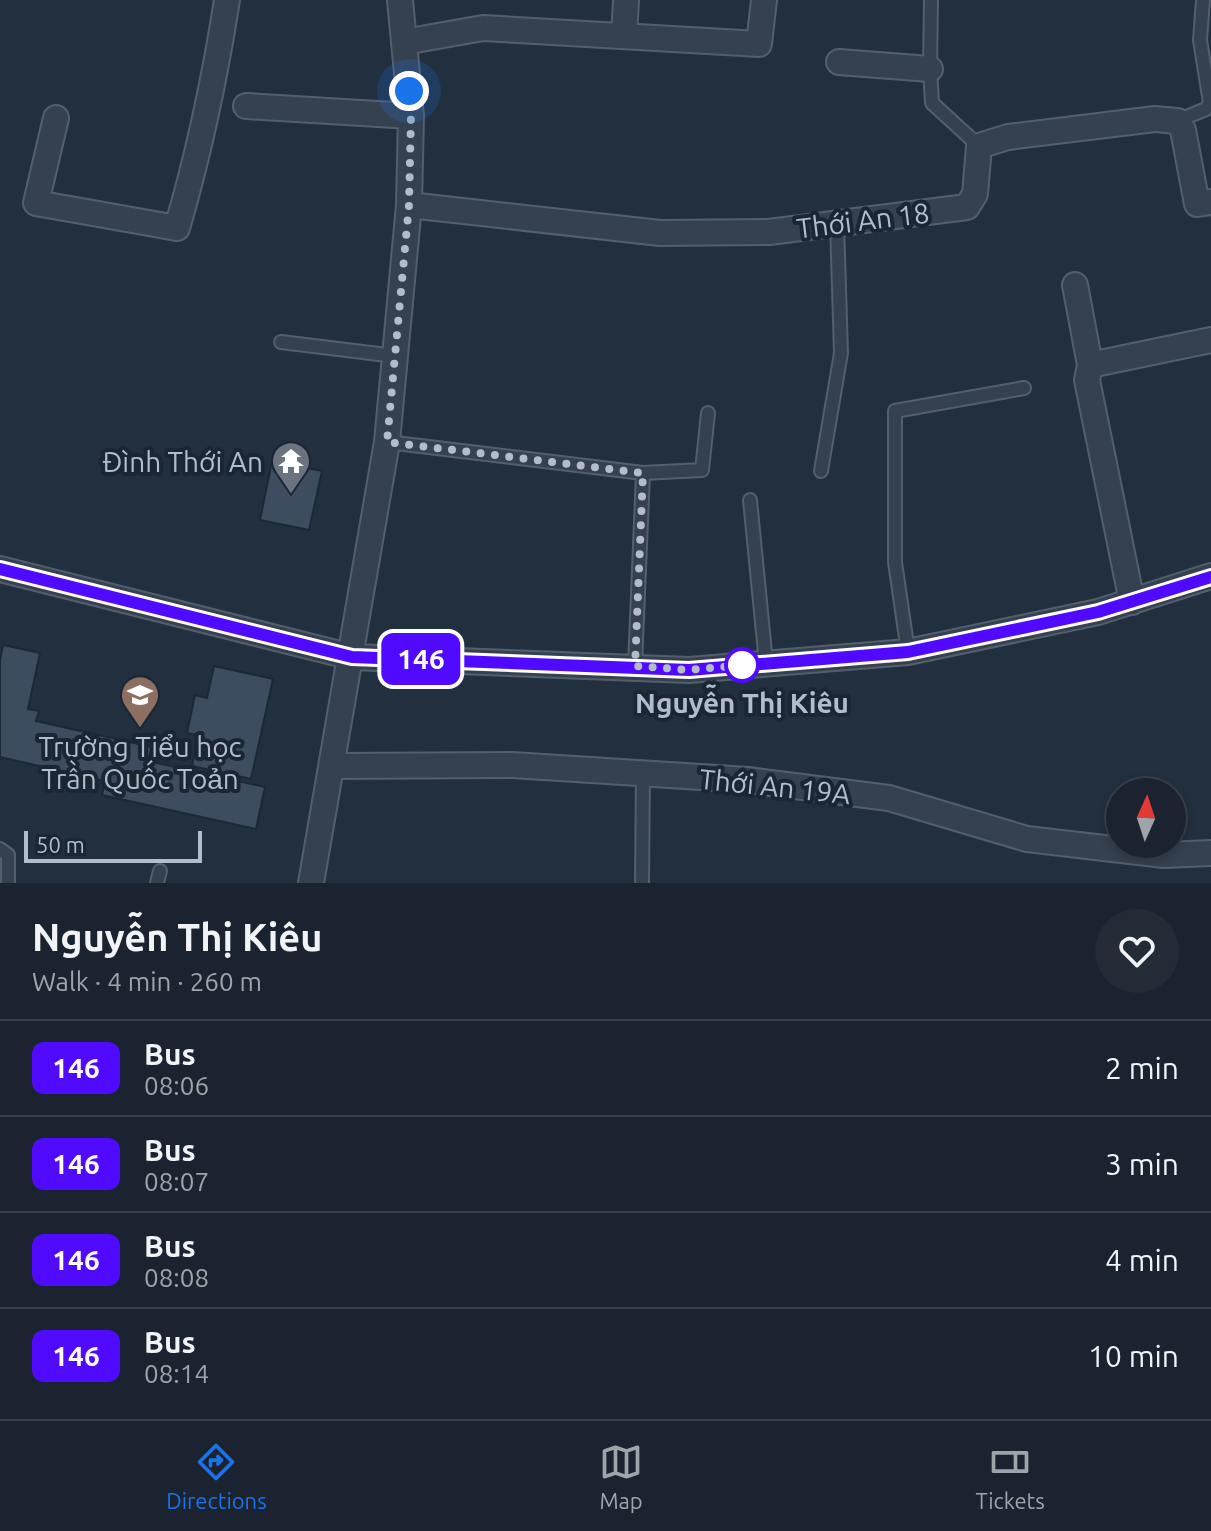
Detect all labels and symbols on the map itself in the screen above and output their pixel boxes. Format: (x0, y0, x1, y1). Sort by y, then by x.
your location (389, 71, 429, 111)
street label: Thới An 18 (795, 196, 931, 244)
temple icon: Đình Thới An (270, 440, 312, 495)
place label: Đình Thới An (102, 446, 263, 477)
line badge: 146 (375, 633, 467, 685)
marker: Nguyễn Thị Kiêu (725, 648, 759, 682)
school or university icon: Trường Tiểu học Trần Quốc Toản (119, 674, 161, 729)
place label: Nguyễn Thị Kiêu (635, 684, 849, 718)
place label: Trường Tiểu học Trần Quốc Toản (38, 731, 242, 794)
street label: Thới An 19A (698, 763, 852, 809)
north arrow (1106, 778, 1186, 858)
scale bar (24, 827, 202, 863)

